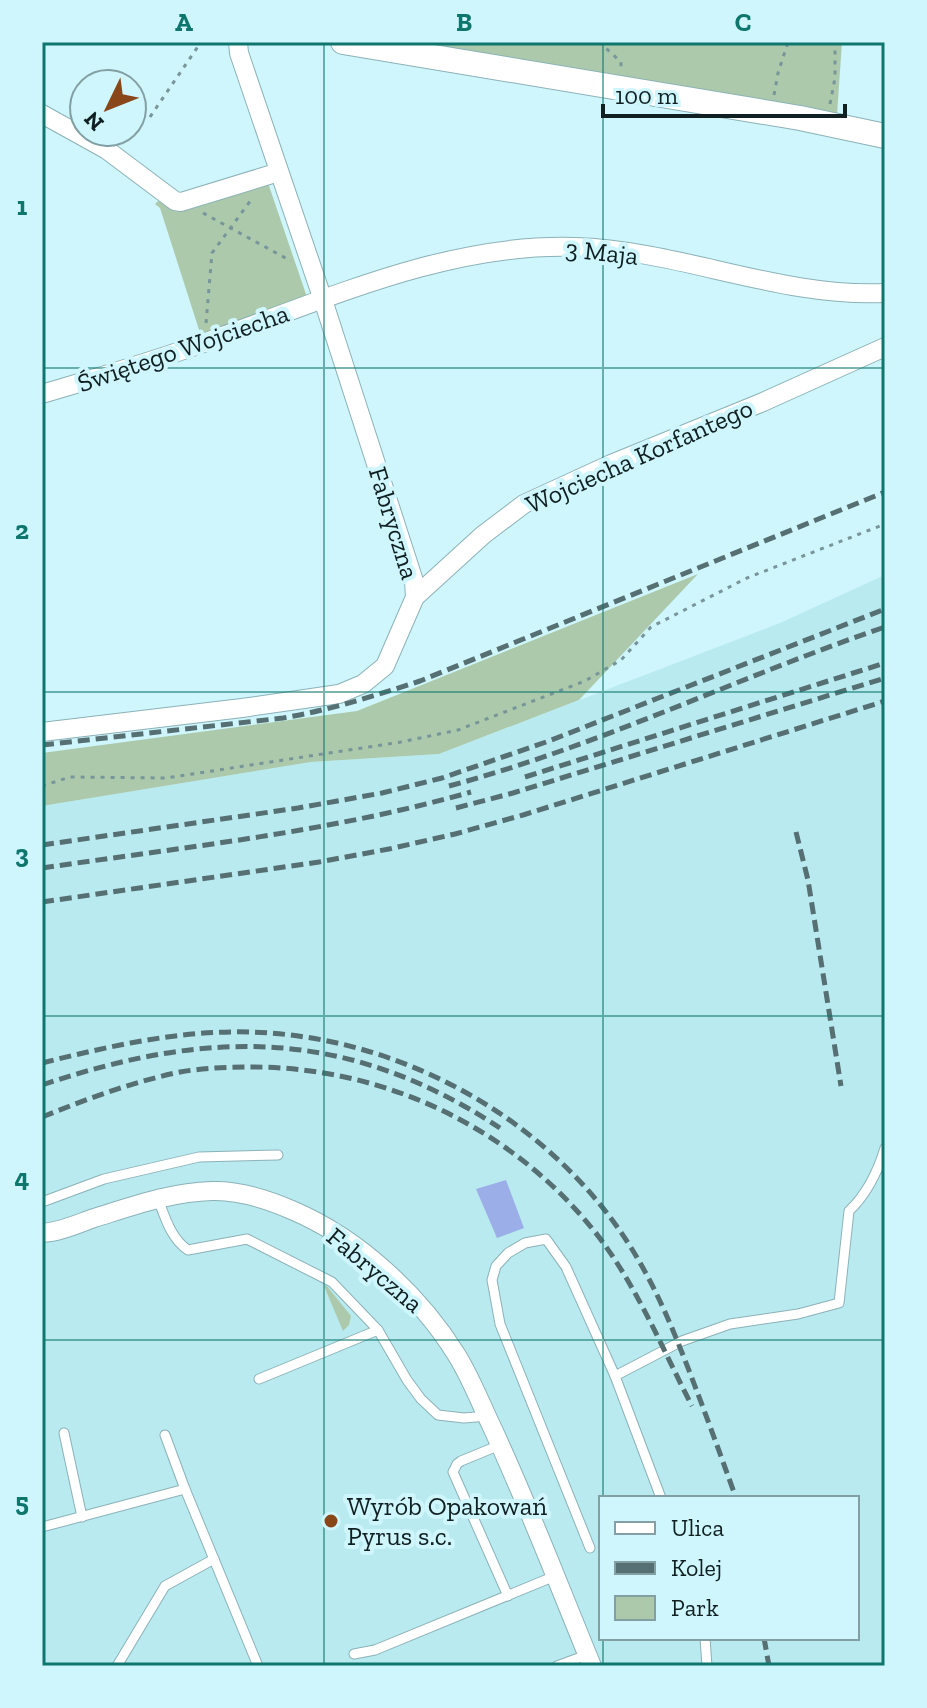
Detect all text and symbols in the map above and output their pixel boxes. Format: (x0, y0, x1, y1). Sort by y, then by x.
text: A (175, 6, 193, 38)
text: B (456, 6, 472, 38)
text: C (735, 6, 751, 38)
north arrow (68, 68, 148, 148)
scale bar (603, 68, 845, 118)
text: 100 m (615, 81, 678, 110)
text: N (78, 106, 109, 137)
text: 1 (17, 190, 28, 222)
street label: 3 Maja (564, 232, 640, 272)
street label: Świętego Wojciecha (73, 297, 293, 399)
street label: Wojciecha Korfantego (521, 392, 757, 520)
street label: Fabryczna (362, 463, 426, 584)
text: 2 (15, 514, 29, 546)
text: 3 (15, 838, 29, 870)
text: 4 (15, 1162, 30, 1194)
street label: Fabryczna (320, 1220, 430, 1320)
text: 5 (15, 1486, 29, 1518)
place label: Wyrób Opakowań Pyrus s.c. (347, 1490, 547, 1552)
legend (599, 1496, 859, 1640)
marker: Wyrób Opakowań Pyrus s.c. (322, 1512, 340, 1530)
text: Ulica (671, 1513, 724, 1542)
text: Kolej (671, 1553, 722, 1582)
text: Park (671, 1593, 719, 1622)

